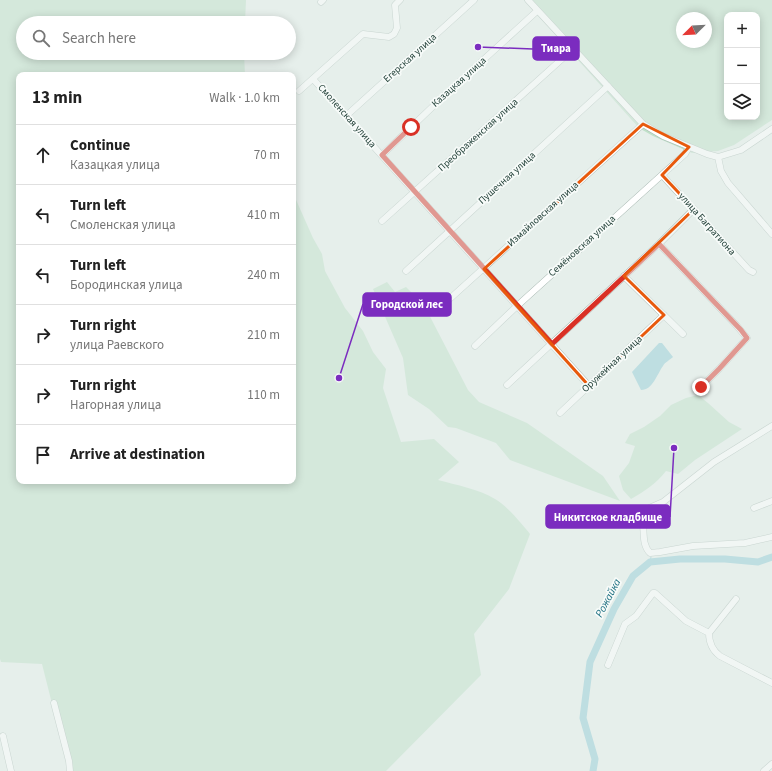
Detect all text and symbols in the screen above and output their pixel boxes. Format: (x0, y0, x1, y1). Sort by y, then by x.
north arrow (676, 12, 712, 48)
map controls (724, 12, 760, 120)
button: + (724, 12, 760, 48)
search box (16, 16, 296, 60)
icon: search (30, 27, 52, 49)
text: Search here (62, 28, 136, 49)
street label: Егерская улица (380, 30, 440, 86)
callout: Тиара (533, 37, 579, 60)
text: Тиара (541, 41, 571, 56)
button: − (724, 48, 760, 84)
street label: Казацкая улица (429, 54, 489, 110)
street label: Смоленская улица (315, 81, 379, 151)
button: layers (724, 84, 760, 120)
text: 13 min (32, 86, 82, 110)
text: Walk · 1.0 km (209, 89, 280, 107)
street label: Преображенская улица (435, 95, 521, 175)
route start (402, 118, 420, 136)
text: Continue (70, 135, 130, 156)
icon: ahead (32, 144, 54, 166)
text: 70 m (254, 146, 280, 164)
street label: Пушечная улица (475, 148, 539, 208)
text: Казацкая улица (70, 156, 160, 174)
street label: Измайловская улица (504, 178, 582, 250)
street label: улица Багратиона (675, 190, 739, 258)
text: Turn left (70, 195, 126, 216)
icon: left (32, 204, 54, 226)
text: 410 m (247, 206, 280, 224)
street label: Семёновская улица (545, 212, 619, 280)
text: Смоленская улица (70, 216, 176, 234)
text: Turn left (70, 255, 126, 276)
icon: left (32, 264, 54, 286)
text: 240 m (247, 266, 280, 284)
text: Бородинская улица (70, 276, 183, 294)
callout: Городской лес (363, 293, 451, 316)
text: Городской лес (371, 297, 443, 312)
text: Turn right (70, 315, 136, 336)
icon: right (32, 324, 54, 346)
text: 210 m (247, 326, 280, 344)
street label: Оружейная улица (579, 332, 645, 396)
text: улица Раевского (70, 336, 164, 354)
text: Turn right (70, 375, 136, 396)
route end (692, 378, 710, 396)
icon: right (32, 384, 54, 406)
text: 110 m (247, 386, 280, 404)
text: Нагорная улица (70, 396, 161, 414)
icon: arrive (32, 444, 54, 466)
text: Arrive at destination (70, 444, 205, 465)
callout: Никитское кладбище (546, 505, 670, 528)
text: Никитское кладбище (554, 510, 662, 525)
water label: Рожайка (592, 576, 624, 620)

